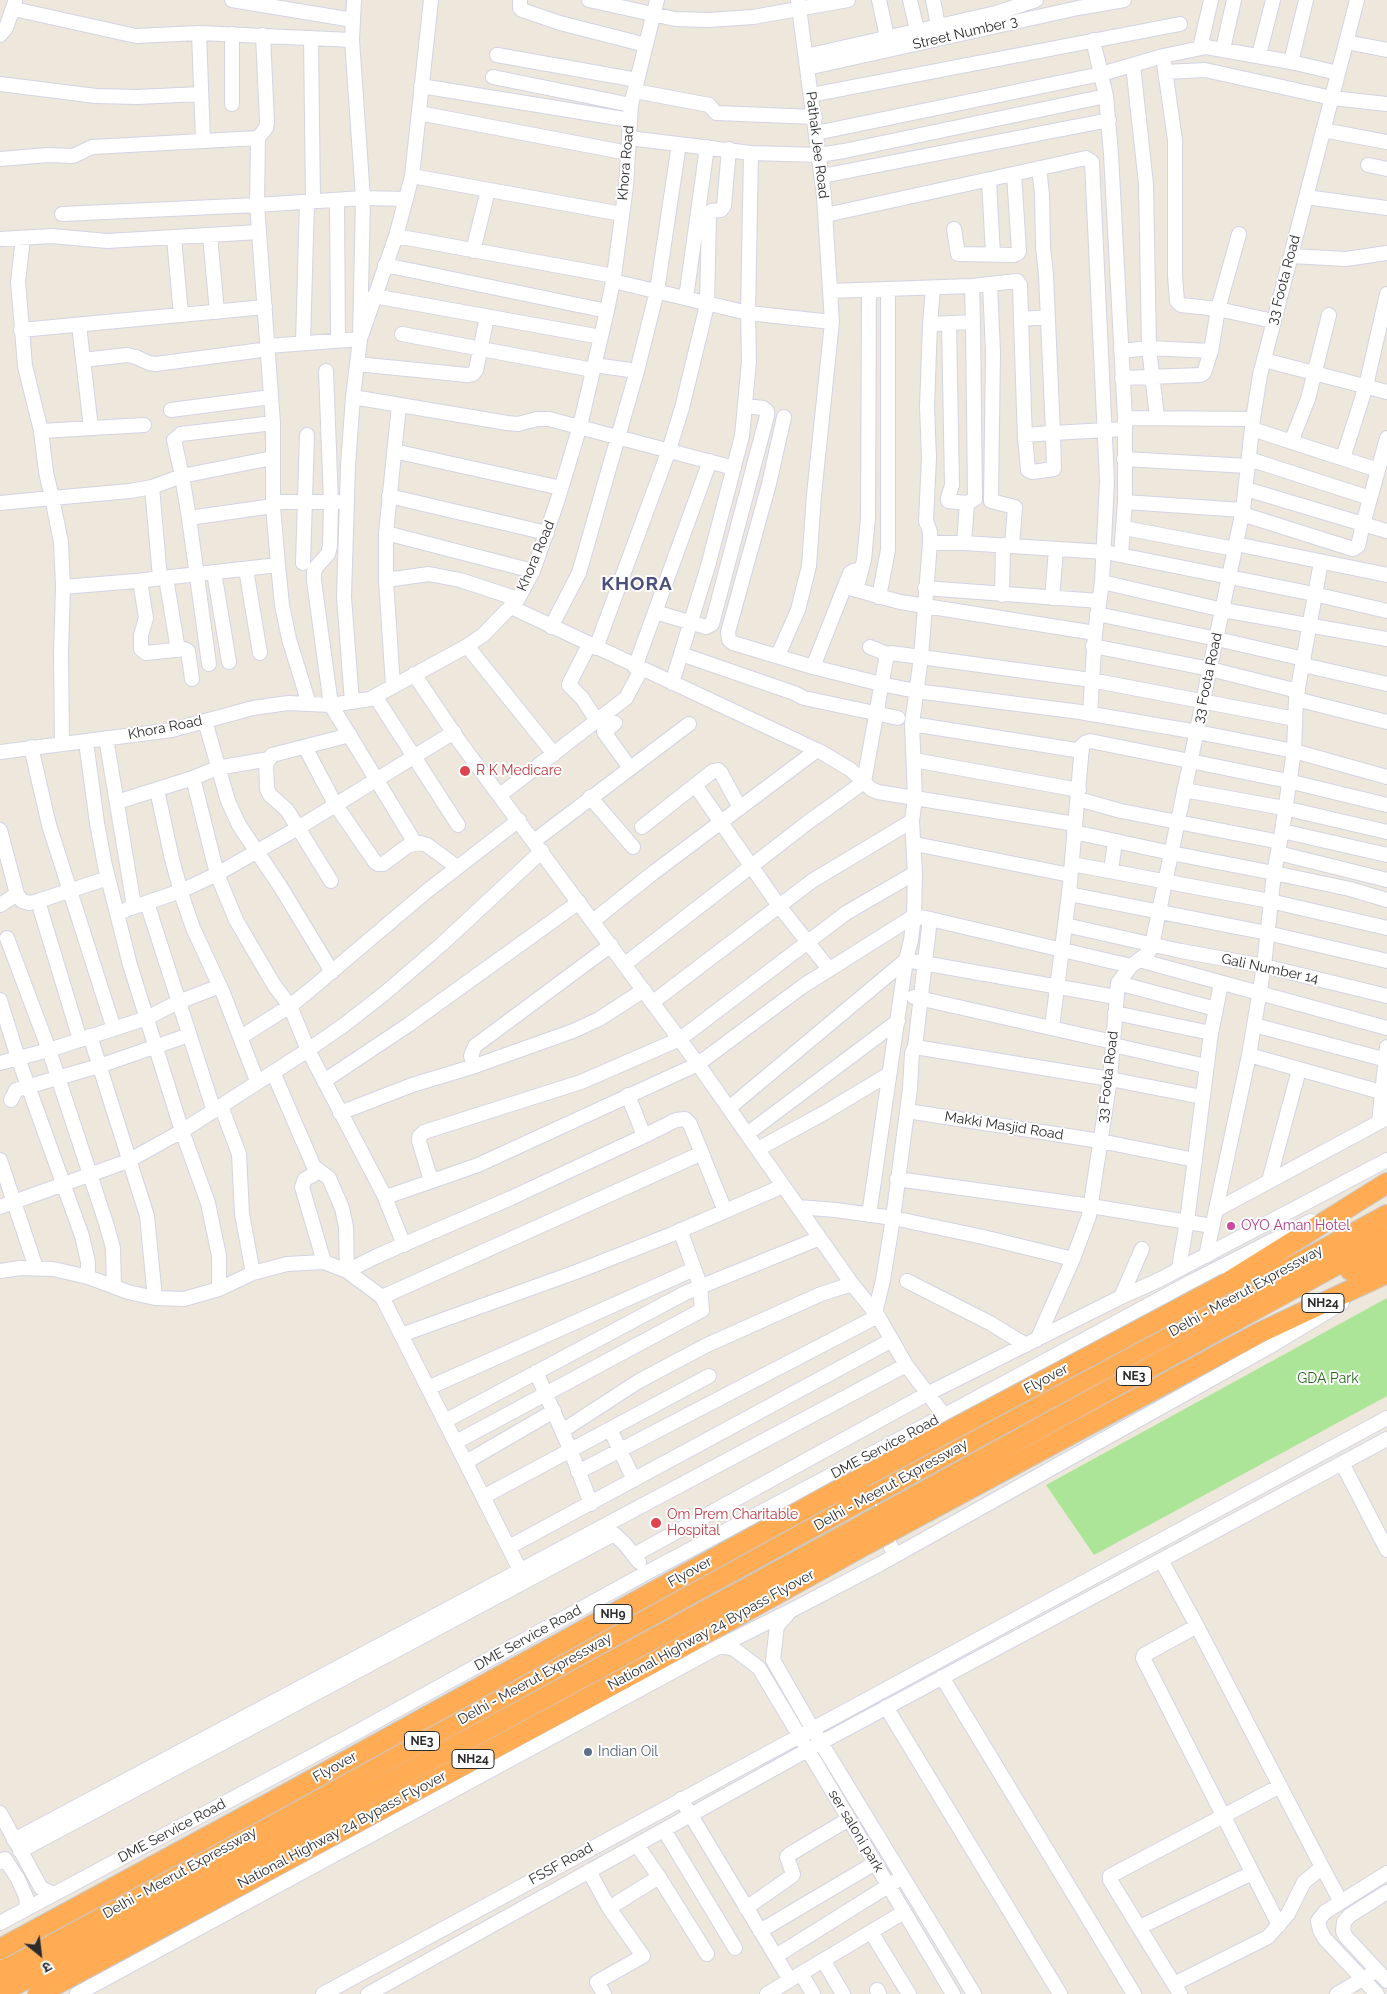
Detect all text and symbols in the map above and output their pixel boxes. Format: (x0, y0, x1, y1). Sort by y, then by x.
street label: Street Number 3 (911, 13, 1019, 53)
street label: Pathak Jee Road (802, 90, 832, 200)
street label: Khora Road (614, 125, 638, 201)
street label: 33 Foota Road (1264, 233, 1304, 327)
street label: Khora Road (514, 518, 558, 594)
district label: KHORA (601, 573, 673, 595)
street label: 33 Foota Road (1190, 631, 1226, 725)
street label: Khora Road (127, 713, 203, 743)
place label: R K Medicare (476, 763, 562, 779)
marker: R K Medicare (458, 764, 472, 778)
street label: Gali Number 14 (1220, 950, 1320, 988)
street label: 33 Foota Road (1094, 1030, 1122, 1124)
street label: Makki Masjid Road (943, 1108, 1065, 1144)
place label: OYO Aman Hotel (1241, 1218, 1350, 1234)
marker: OYO Aman Hotel (1225, 1220, 1237, 1232)
street label: Delhi - Meerut Expressway (1166, 1242, 1326, 1340)
road number: NH24 (1302, 1294, 1344, 1312)
street label: Flyover (1021, 1360, 1071, 1398)
road number: NE3 (1116, 1366, 1152, 1385)
park label: GDA Park (1297, 1371, 1359, 1387)
street label: DME Service Road (828, 1412, 942, 1482)
street label: Delhi - Meerut Expressway (811, 1436, 971, 1534)
place label: Om Prem Charitable Hospital (667, 1507, 798, 1540)
marker: Om Prem Charitable Hospital (649, 1516, 663, 1530)
street label: Flyover (665, 1553, 715, 1591)
street label: National Highway 24 Bypass Flyover (605, 1566, 817, 1694)
street label: DME Service Road (472, 1602, 584, 1674)
road number: NH9 (594, 1605, 632, 1624)
street label: Delhi - Meerut Expressway (455, 1630, 615, 1728)
road number: NE3 (404, 1732, 440, 1750)
place label: Indian Oil (598, 1744, 658, 1760)
marker: Indian Oil (582, 1746, 594, 1758)
street label: Flyover (310, 1748, 360, 1786)
road number: NH24 (452, 1750, 494, 1768)
street label: National Highway 24 Bypass Flyover (235, 1768, 449, 1892)
street label: ser saloni park (825, 1787, 887, 1875)
street label: DME Service Road (115, 1796, 229, 1866)
street label: Delhi - Meerut Expressway (100, 1824, 260, 1922)
street label: FSSF Road (526, 1840, 596, 1888)
north arrow (15, 1929, 65, 1979)
text: उ (40, 1958, 55, 1976)

